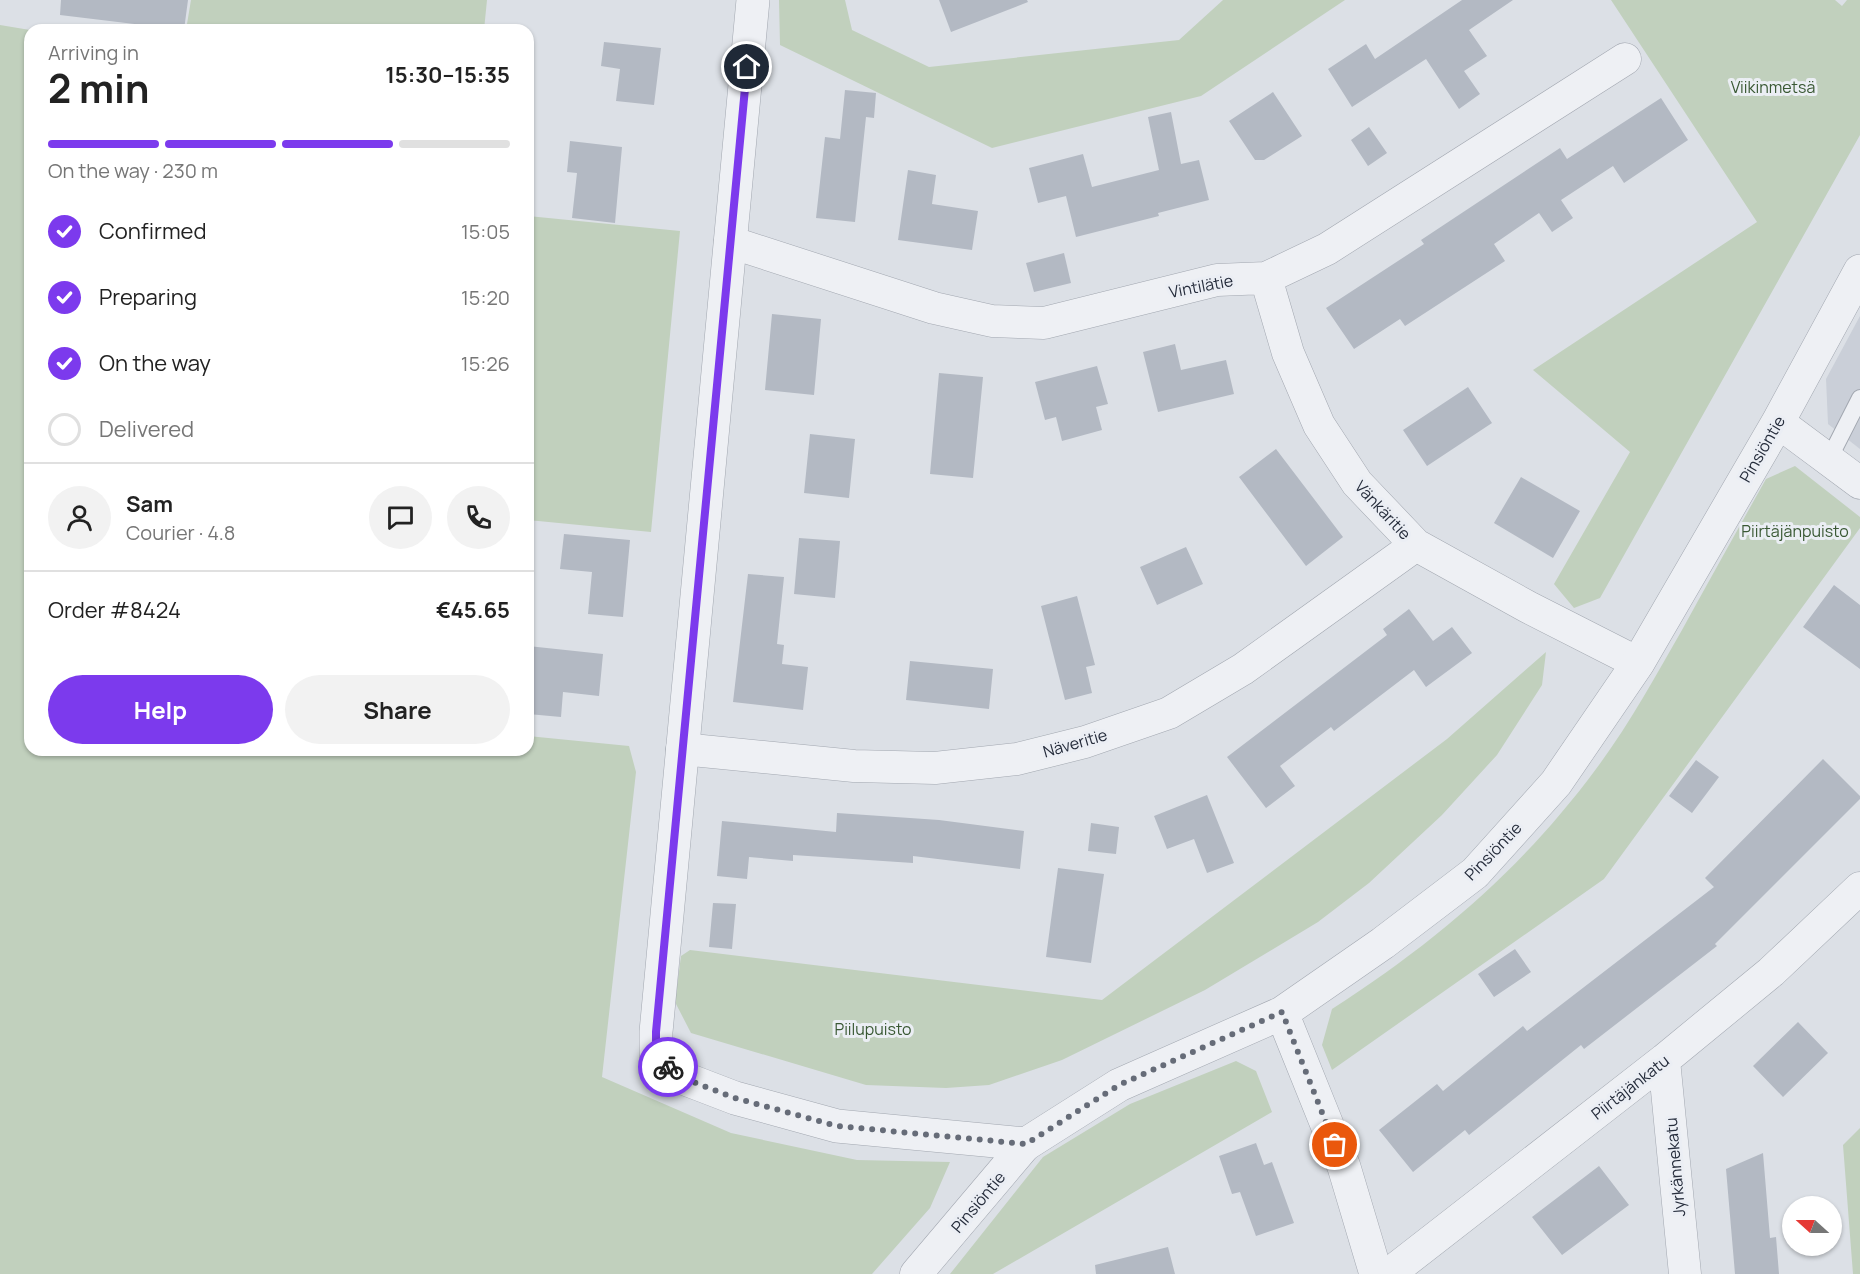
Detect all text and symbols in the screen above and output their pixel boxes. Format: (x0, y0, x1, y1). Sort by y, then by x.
text: Arriving in (48, 39, 139, 66)
pin (721, 41, 772, 92)
icon: home (730, 50, 763, 83)
text: 15:30–15:35 (385, 60, 510, 90)
text: 2 min (48, 61, 149, 115)
park label: Viikinmetsä (1731, 76, 1815, 98)
text: On the way · 230 m (48, 157, 218, 184)
icon: check (48, 215, 81, 248)
text: Confirmed (99, 216, 207, 246)
text: 15:05 (461, 218, 510, 245)
street label: Vintilätie (1167, 269, 1235, 303)
icon: check (48, 281, 81, 314)
text: Preparing (99, 282, 197, 312)
text: 15:20 (461, 284, 510, 311)
icon: check (48, 347, 81, 380)
text: On the way (99, 348, 211, 378)
text: 15:26 (461, 350, 510, 377)
street label: Pinsiöntie (1734, 412, 1790, 486)
text: Delivered (99, 414, 194, 444)
street label: Vänkäritie (1350, 476, 1416, 544)
button: person (48, 486, 111, 549)
button: chat (369, 486, 432, 549)
button: phone (447, 486, 510, 549)
text: Sam (126, 489, 173, 519)
text: Courier · 4.8 (126, 519, 235, 546)
park label: Piirtäjänpuisto (1741, 520, 1849, 542)
text: Order #8424 (48, 595, 181, 625)
text: €45.65 (436, 595, 510, 625)
button: Help (48, 675, 273, 744)
button: Share (285, 675, 510, 744)
street label: Näveritie (1040, 723, 1110, 763)
street label: Pinsiöntie (1460, 817, 1526, 885)
park label: Piilupuisto (834, 1018, 912, 1040)
courier (638, 1037, 698, 1097)
street label: Piirtäjänkatu (1586, 1050, 1674, 1124)
icon: bike (652, 1051, 685, 1084)
street label: Jyrkännekatu (1660, 1116, 1690, 1218)
pin (1309, 1119, 1360, 1170)
icon: bag (1318, 1128, 1351, 1161)
street label: Pinsiöntie (946, 1167, 1010, 1237)
north arrow (1782, 1196, 1842, 1256)
map controls (1782, 1196, 1842, 1256)

